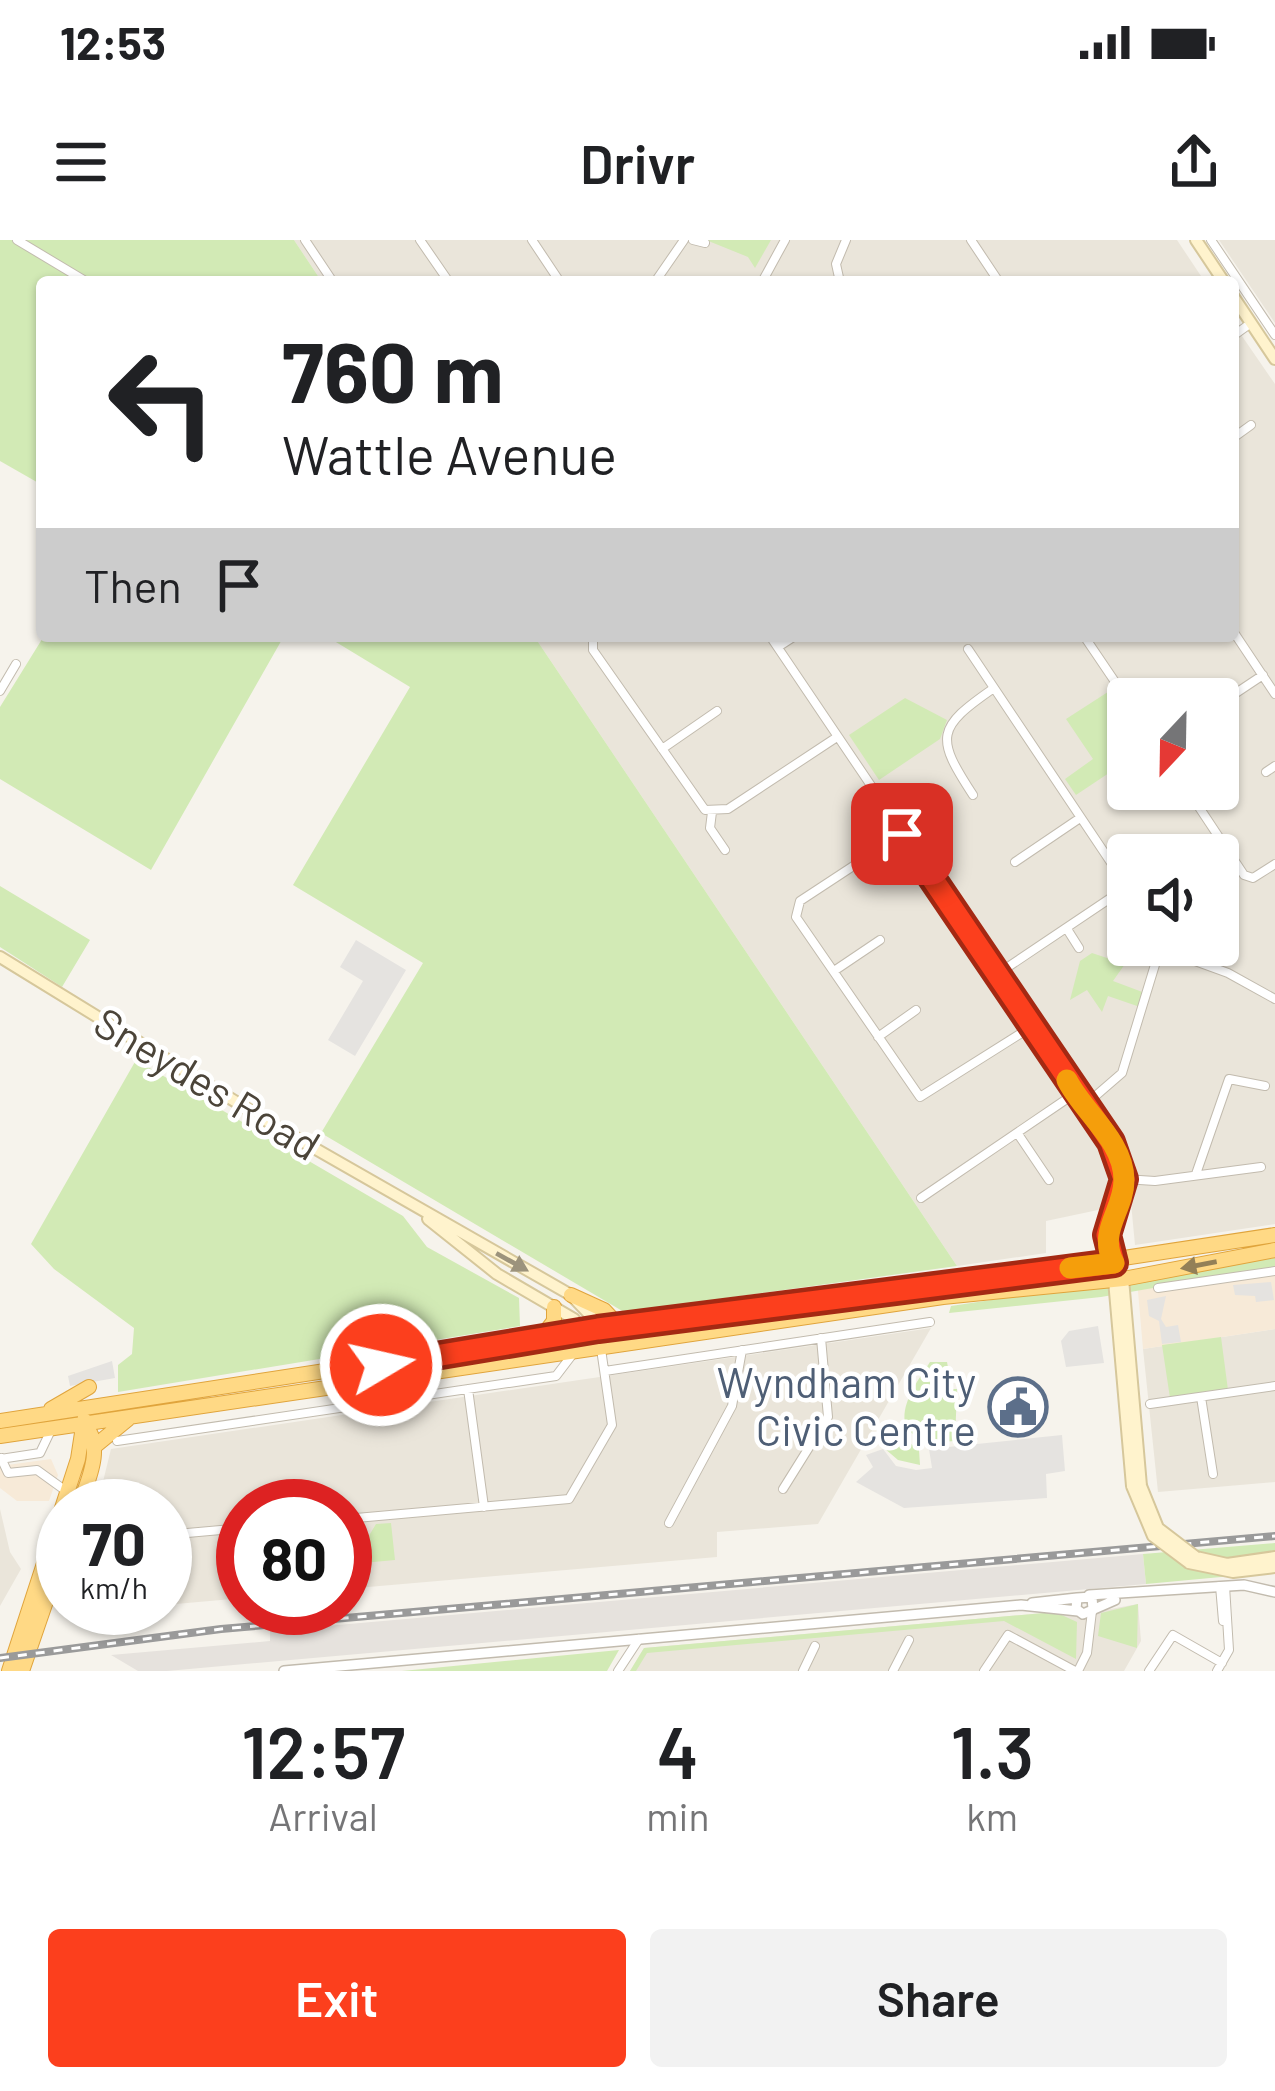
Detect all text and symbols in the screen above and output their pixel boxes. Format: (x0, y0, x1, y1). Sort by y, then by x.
text: 12:53 (60, 15, 166, 69)
icon: menu (48, 129, 114, 195)
icon: share (1161, 129, 1227, 195)
text: Drivr (580, 130, 695, 195)
text: 760 m (282, 319, 504, 420)
icon: left (84, 324, 240, 480)
text: Wattle Avenue (282, 421, 617, 486)
icon: arrive (206, 552, 272, 618)
text: Then (84, 558, 182, 612)
north arrow (1107, 678, 1239, 810)
map controls (1107, 678, 1239, 966)
pin (851, 783, 953, 885)
icon: arrive (869, 801, 935, 867)
button: sound (1107, 834, 1239, 966)
street label: Sneydes Road (86, 996, 330, 1170)
one-way arrow (495, 1251, 529, 1272)
one-way arrow (1180, 1256, 1218, 1275)
position arrow (318, 1302, 444, 1428)
place label: Wyndham City Civic Centre (717, 1356, 976, 1454)
public building icon: Wyndham City Civic Centre (987, 1376, 1049, 1438)
speed limit sign: 80 (216, 1479, 372, 1635)
text: 70 (82, 1506, 146, 1578)
text: km/h (80, 1569, 148, 1605)
text: 12:57 (241, 1707, 405, 1793)
text: 4 (657, 1707, 699, 1793)
text: 1.3 (951, 1707, 1034, 1793)
text: Arrival (269, 1792, 378, 1839)
text: min (646, 1792, 709, 1839)
text: km (966, 1792, 1018, 1839)
button: Exit (48, 1929, 626, 2067)
button: Share (650, 1929, 1227, 2067)

